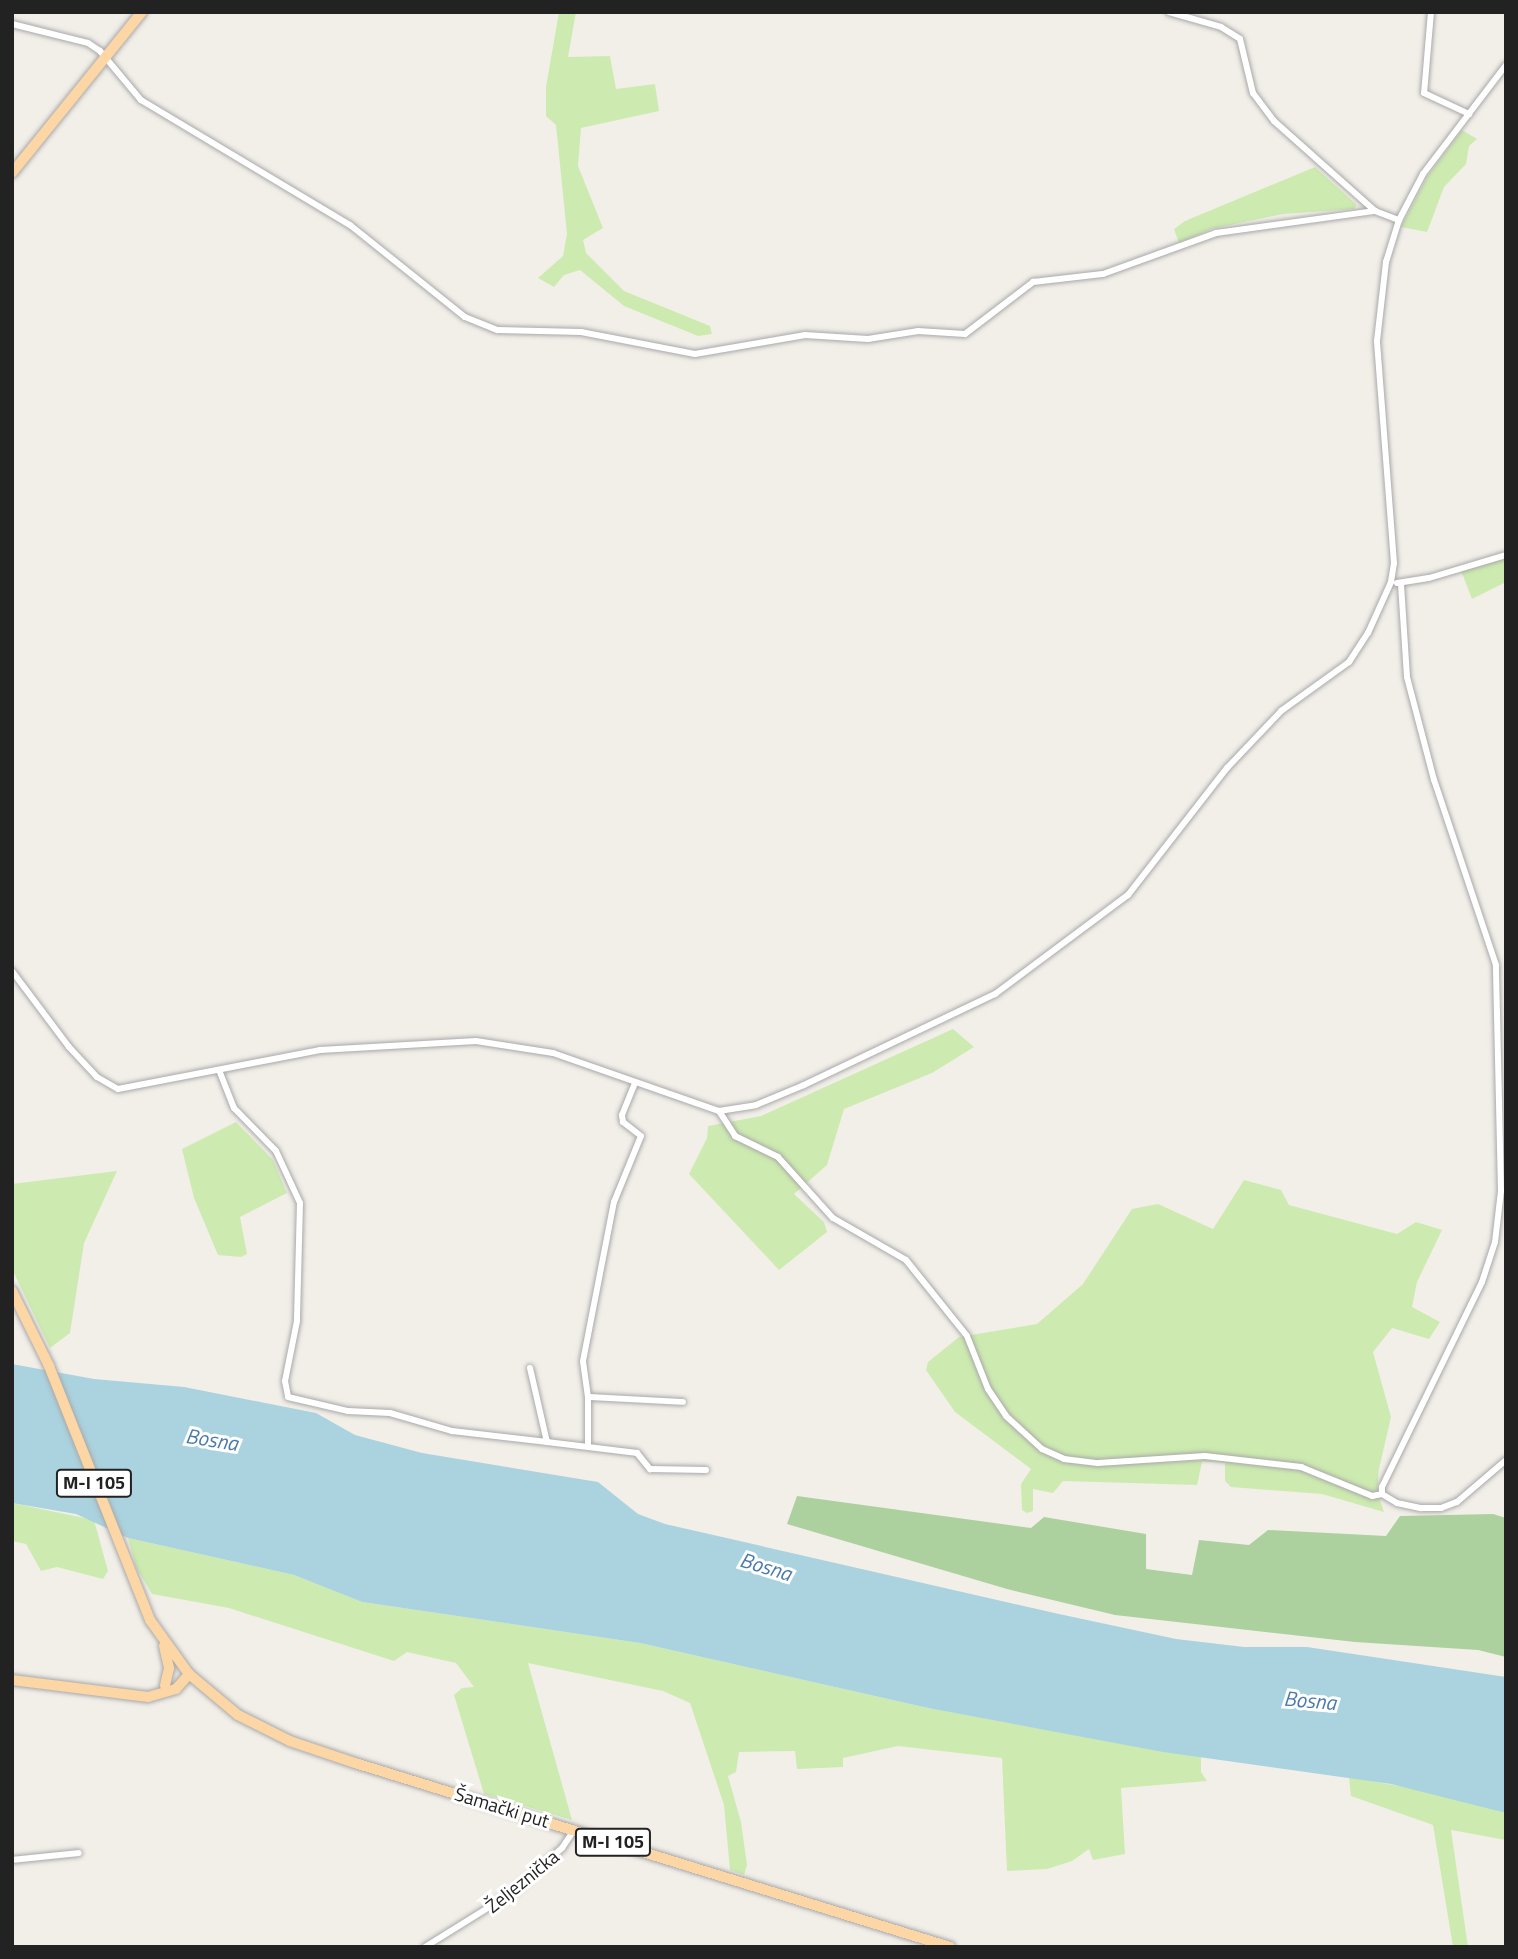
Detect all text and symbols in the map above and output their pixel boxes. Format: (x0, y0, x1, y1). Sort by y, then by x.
water label: Bosna (184, 1422, 240, 1456)
road number: M-I 105 (56, 1468, 132, 1498)
water label: Bosna (737, 1546, 795, 1586)
water label: Bosna (1283, 1685, 1337, 1715)
street label: Šamački put (452, 1782, 552, 1832)
road number: M-I 105 (574, 1828, 652, 1856)
street label: Željeznička (481, 1845, 563, 1917)

